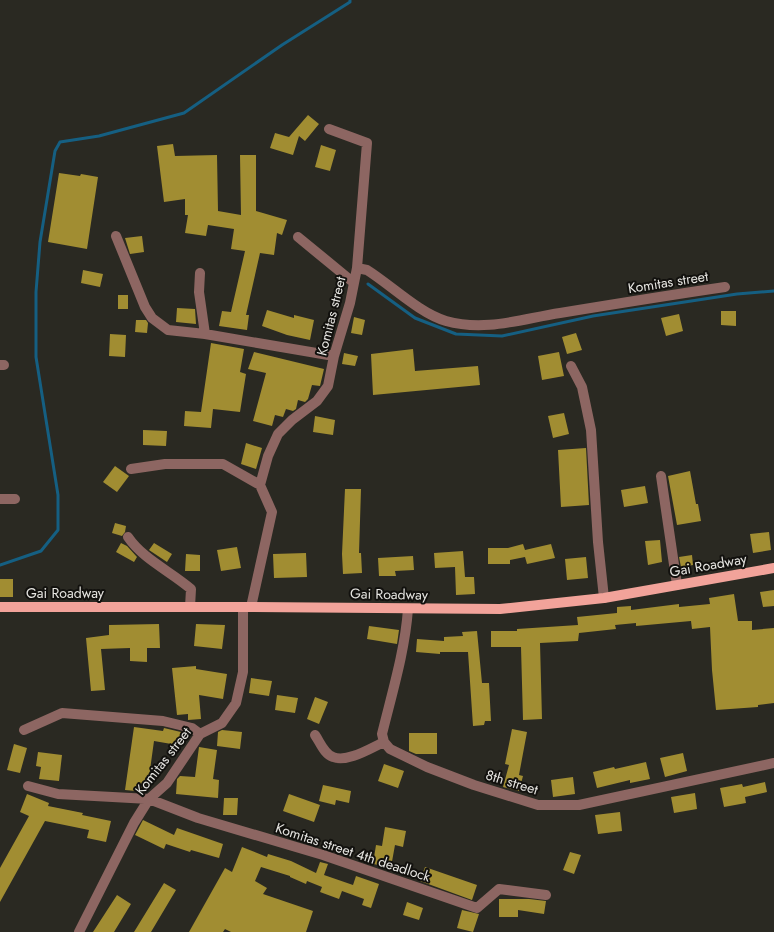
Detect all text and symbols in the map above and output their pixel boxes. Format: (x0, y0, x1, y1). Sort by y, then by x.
street label: Komitas street (626, 266, 710, 298)
street label: Komitas street (311, 274, 351, 358)
street label: Gai Roadway (668, 548, 749, 582)
street label: Gai Roadway (26, 583, 105, 603)
street label: Gai Roadway (350, 583, 429, 605)
street label: Komitas street (130, 722, 196, 799)
street label: 8th street (483, 765, 541, 800)
street label: Komitas street 4th deadlock (273, 817, 434, 887)

